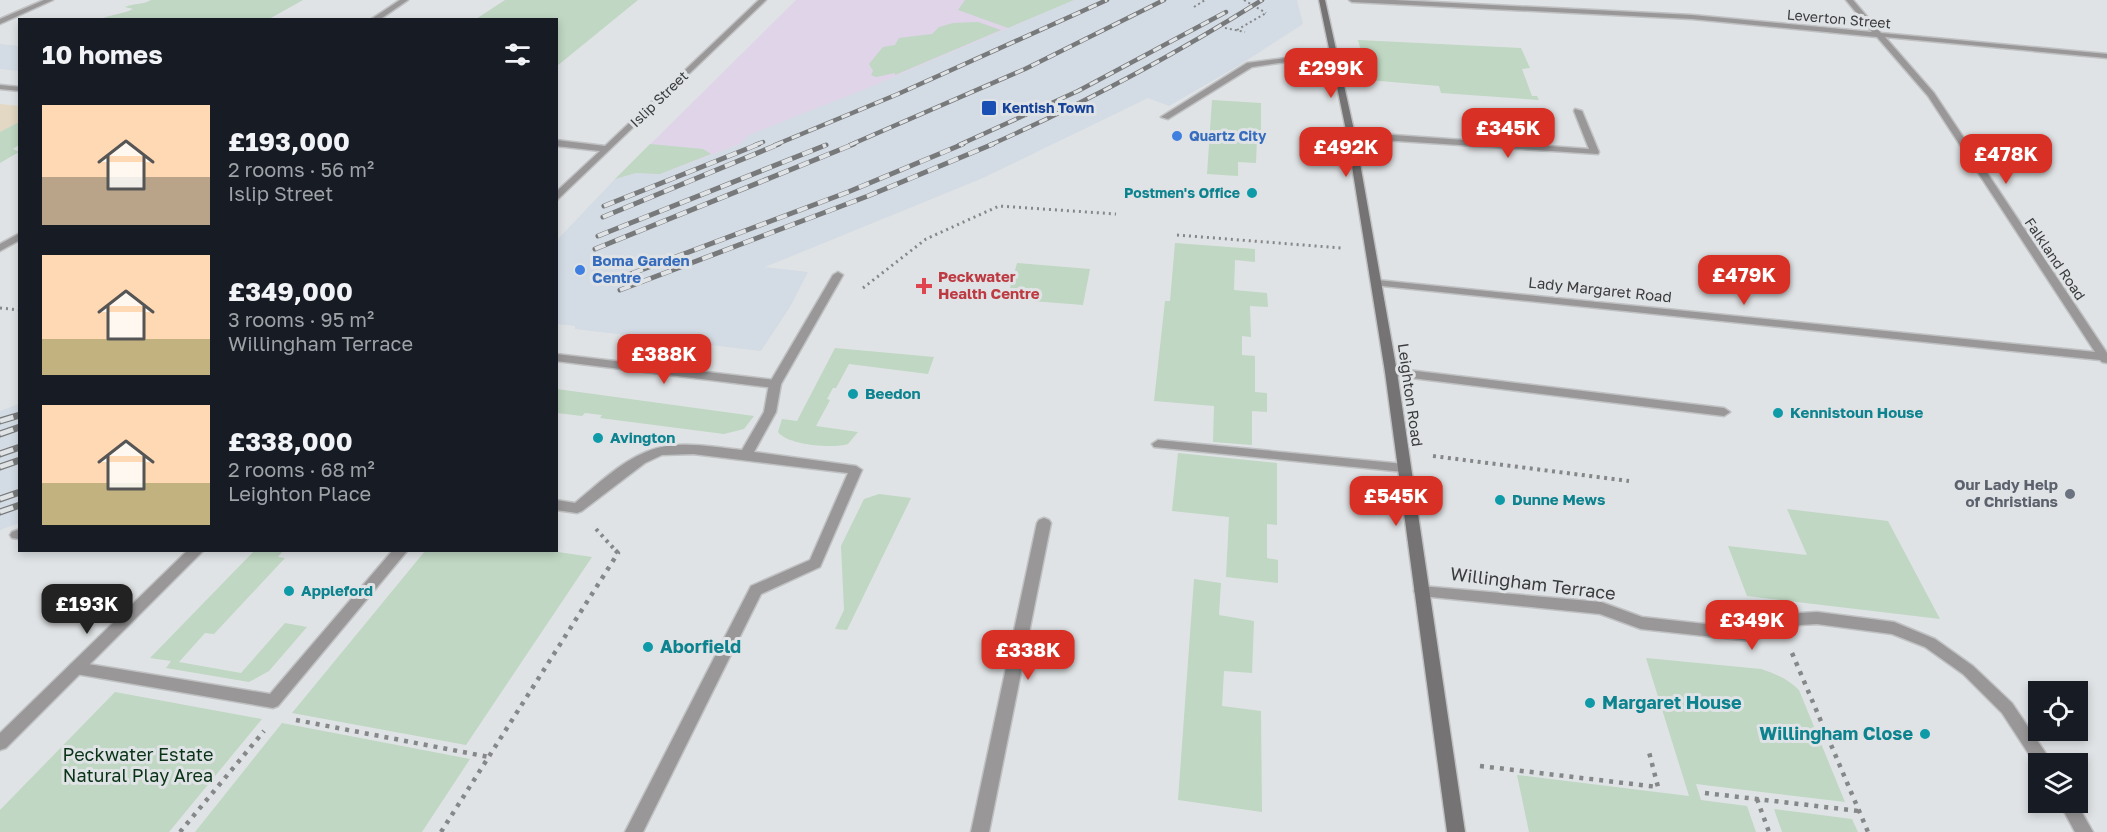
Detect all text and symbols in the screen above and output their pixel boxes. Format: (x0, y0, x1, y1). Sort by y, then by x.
street label: Leverton Street (1786, 5, 1892, 32)
icon: filters (501, 38, 534, 71)
text: 10 homes (42, 39, 163, 70)
pin: £299K (1289, 48, 1373, 99)
text: £299K (1298, 55, 1364, 79)
street label: Islip Street (626, 67, 691, 130)
marker: Kentish Town (980, 99, 998, 117)
place label: Kentish Town (1002, 99, 1094, 116)
pin: £345K (1466, 108, 1550, 159)
text: £345K (1476, 115, 1540, 139)
text: £193,000 (228, 126, 350, 157)
place label: Quartz City (1189, 127, 1267, 144)
pin: £492K (1304, 127, 1388, 178)
icon: home (90, 129, 162, 201)
marker: Quartz City (1170, 129, 1184, 143)
text: £492K (1313, 134, 1379, 158)
pin: £478K (1964, 134, 2048, 185)
text: £478K (1974, 141, 2038, 165)
text: 2 rooms · 56 m² (228, 157, 374, 181)
text: Islip Street (228, 181, 333, 205)
place label: Postmen's Office (1124, 184, 1240, 201)
marker: Postmen's Office (1245, 186, 1259, 200)
street label: Falkland Road (2022, 214, 2089, 303)
place label: Boma Garden Centre (592, 251, 690, 286)
pin: £479K (1702, 255, 1786, 306)
text: £479K (1712, 262, 1776, 286)
marker: Boma Garden Centre (573, 263, 587, 277)
place label: Peckwater Health Centre (938, 267, 1040, 302)
street label: Lady Margaret Road (1527, 273, 1673, 305)
text: £349,000 (228, 276, 353, 307)
marker: Peckwater Health Centre (915, 277, 933, 295)
icon: home (90, 279, 162, 351)
text: 3 rooms · 95 m² (228, 307, 374, 331)
text: Willingham Terrace (228, 331, 413, 355)
pin: £388K (622, 334, 706, 385)
text: £388K (631, 341, 697, 365)
street label: Leighton Road (1395, 342, 1427, 448)
place label: Beedon (865, 384, 921, 402)
marker: Beedon (846, 387, 860, 401)
place label: Kennistoun House (1790, 403, 1923, 421)
marker: Kennistoun House (1771, 406, 1785, 420)
text: £338,000 (228, 426, 353, 457)
place label: Avington (610, 428, 675, 446)
icon: home (90, 429, 162, 501)
marker: Avington (591, 431, 605, 445)
text: 2 rooms · 68 m² (228, 457, 375, 481)
place label: Our Lady Help of Christians (1954, 475, 2058, 510)
pin: £545K (1354, 476, 1438, 527)
text: Leighton Place (228, 481, 371, 505)
text: £545K (1364, 483, 1428, 507)
marker: Our Lady Help of Christians (2063, 487, 2077, 501)
place label: Dunne Mews (1512, 490, 1605, 508)
marker: Dunne Mews (1493, 493, 1507, 507)
street label: Willingham Terrace (1449, 562, 1617, 604)
place label: Appleford (301, 581, 373, 599)
pin: £193K (45, 584, 129, 635)
marker: Appleford (282, 584, 296, 598)
text: £193K (56, 591, 118, 615)
pin: £349K (1710, 600, 1794, 651)
text: £349K (1719, 607, 1785, 631)
pin: £338K (986, 630, 1070, 681)
place label: Aborfield (660, 635, 741, 657)
text: £338K (996, 637, 1060, 661)
marker: Aborfield (641, 640, 655, 654)
map controls (2028, 681, 2088, 813)
button: locate (2028, 681, 2088, 741)
place label: Margaret House (1602, 691, 1742, 713)
marker: Margaret House (1583, 696, 1597, 710)
place label: Willingham Close (1759, 722, 1913, 744)
marker: Willingham Close (1918, 727, 1932, 741)
park label: Peckwater Estate Natural Play Area (63, 743, 213, 786)
button: layers (2028, 753, 2088, 813)

